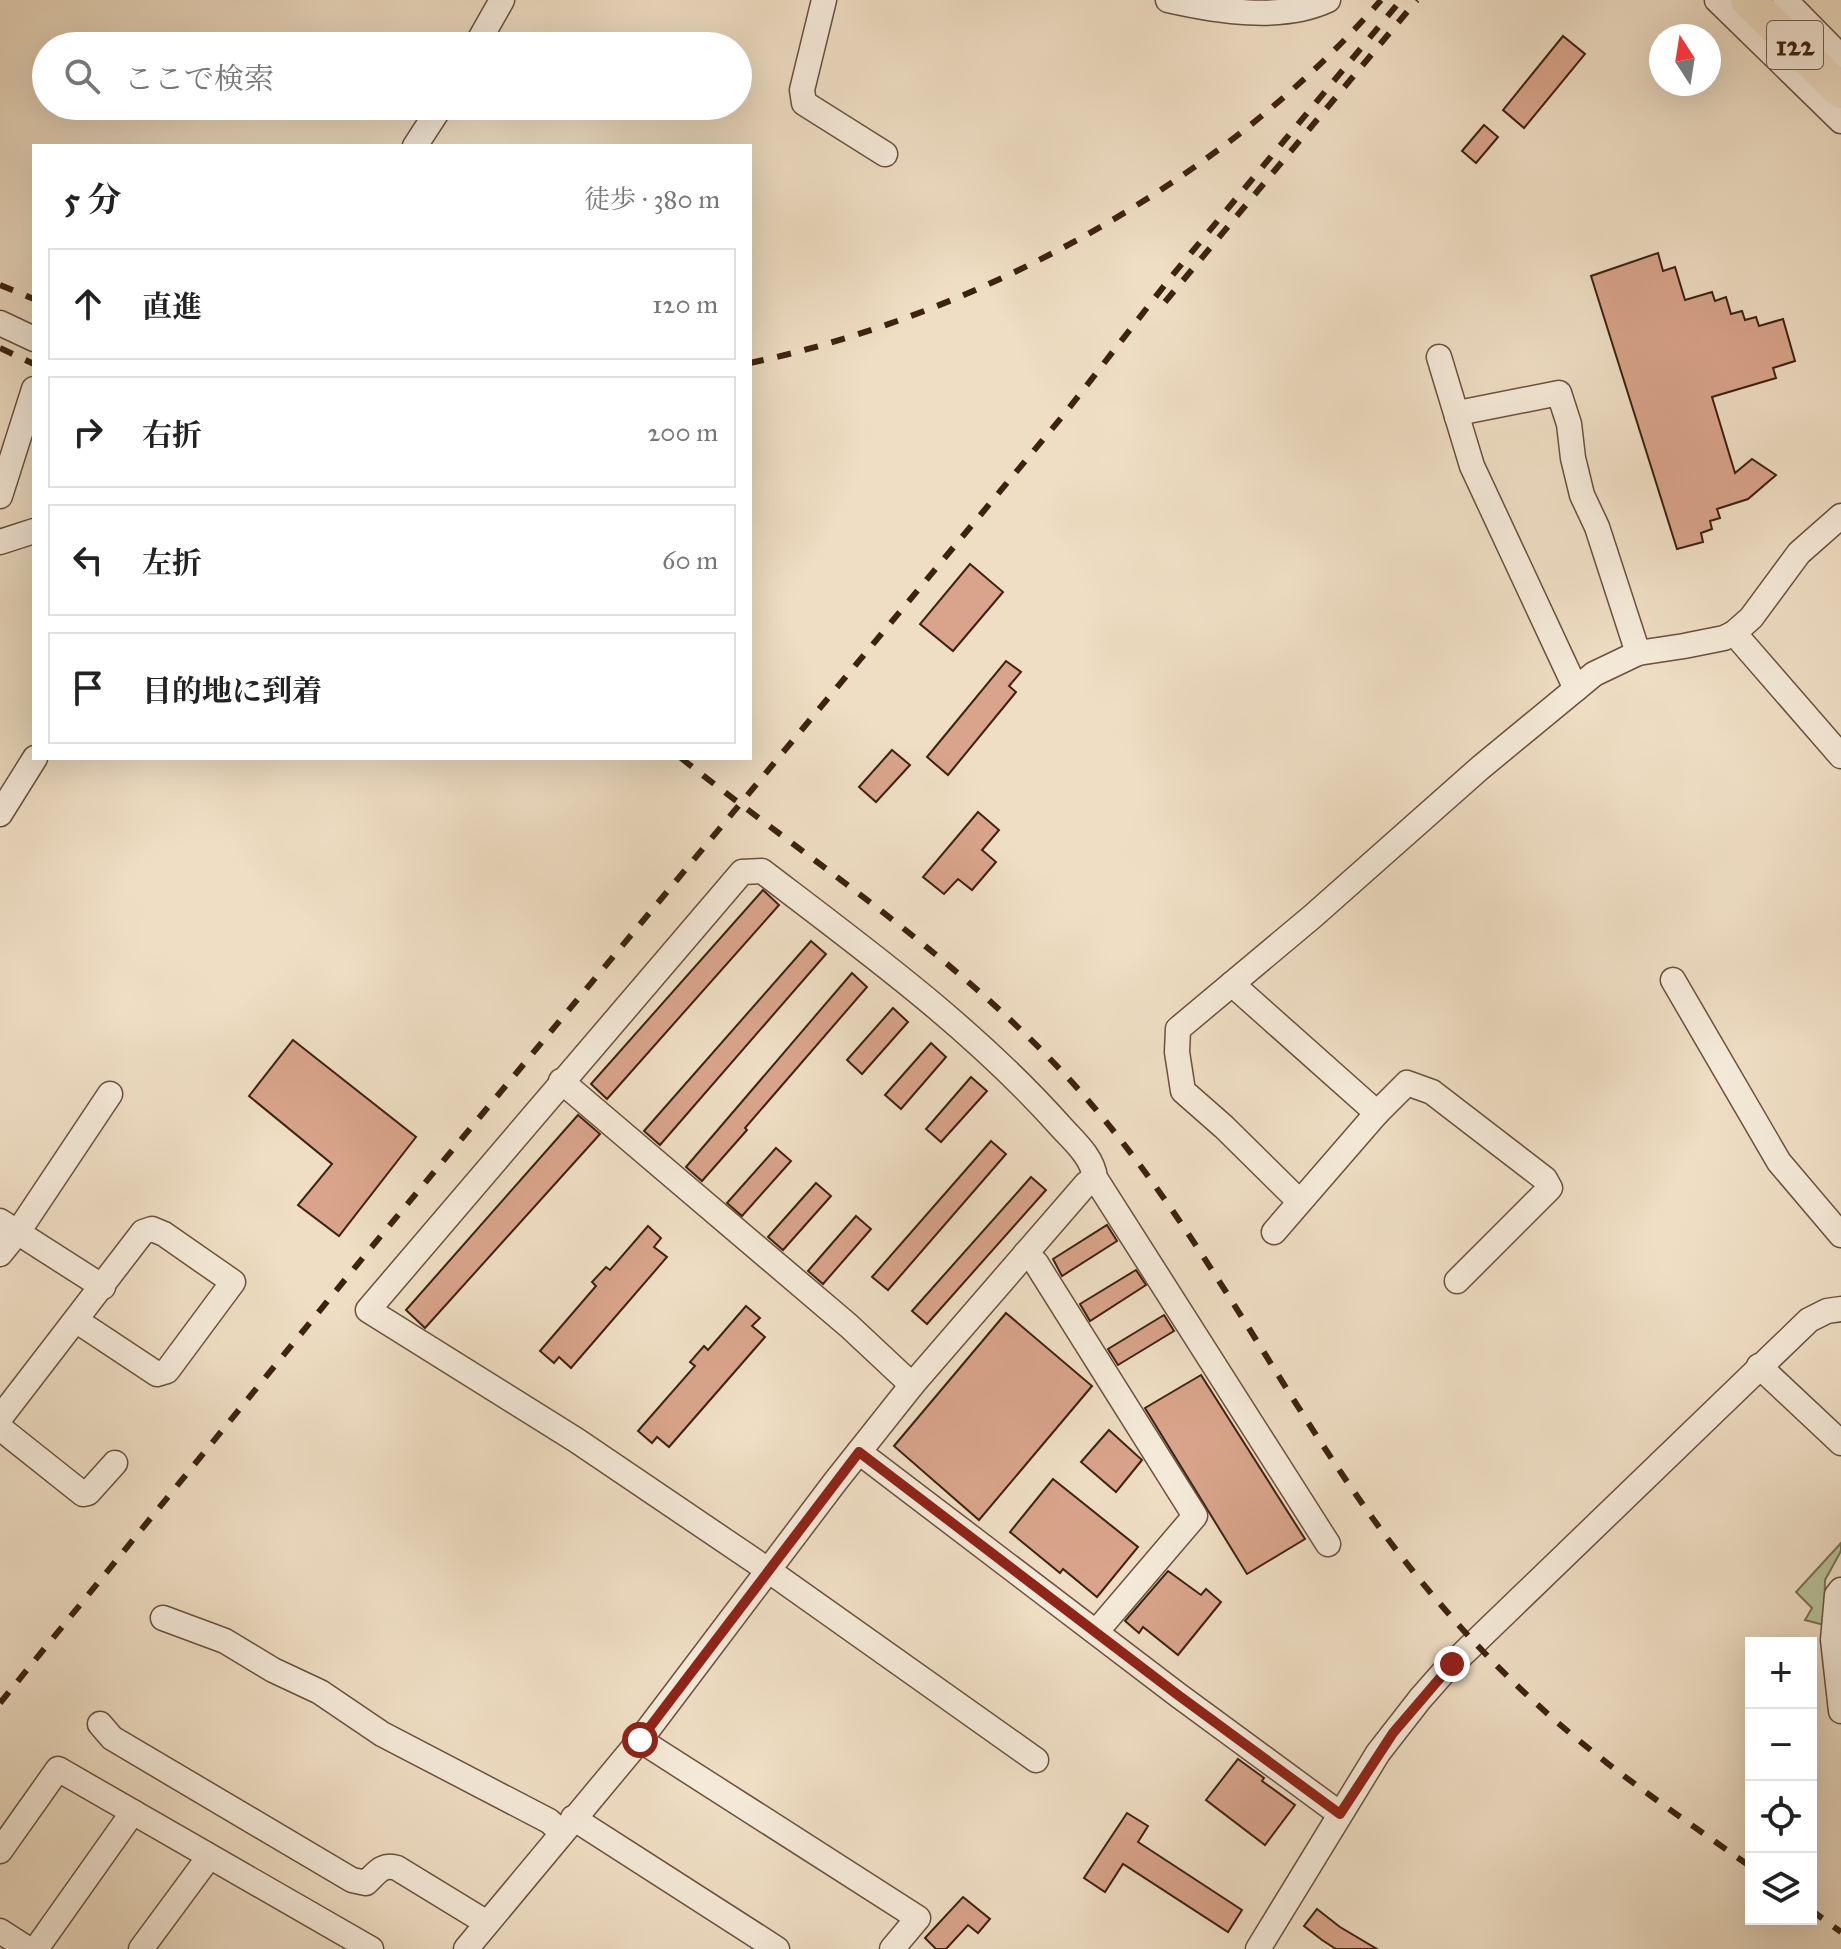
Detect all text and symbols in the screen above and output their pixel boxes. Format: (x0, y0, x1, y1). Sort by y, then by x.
road number: 122 (1767, 21, 1823, 69)
north arrow (1649, 24, 1721, 96)
search box (32, 32, 752, 120)
icon: search (60, 54, 104, 98)
text: ここで検索 (124, 61, 274, 97)
text: 5 分 (64, 179, 121, 220)
text: 徒歩 · 380 m (584, 183, 720, 215)
icon: ahead (66, 282, 110, 326)
text: 120 m (652, 288, 718, 320)
text: 直進 (142, 289, 202, 325)
icon: right (66, 410, 110, 454)
text: 200 m (647, 416, 718, 448)
text: 右折 (142, 417, 202, 453)
icon: left (66, 538, 110, 582)
text: 60 m (662, 544, 718, 576)
text: 左折 (142, 545, 202, 581)
icon: arrive (66, 666, 110, 710)
text: 目的地に到着 (142, 673, 322, 709)
map controls (1745, 1637, 1817, 1925)
button: + (1745, 1637, 1817, 1709)
route end (1434, 1646, 1470, 1682)
button: − (1745, 1709, 1817, 1781)
route start (622, 1722, 658, 1758)
button: locate (1745, 1781, 1817, 1853)
button: layers (1745, 1853, 1817, 1925)

